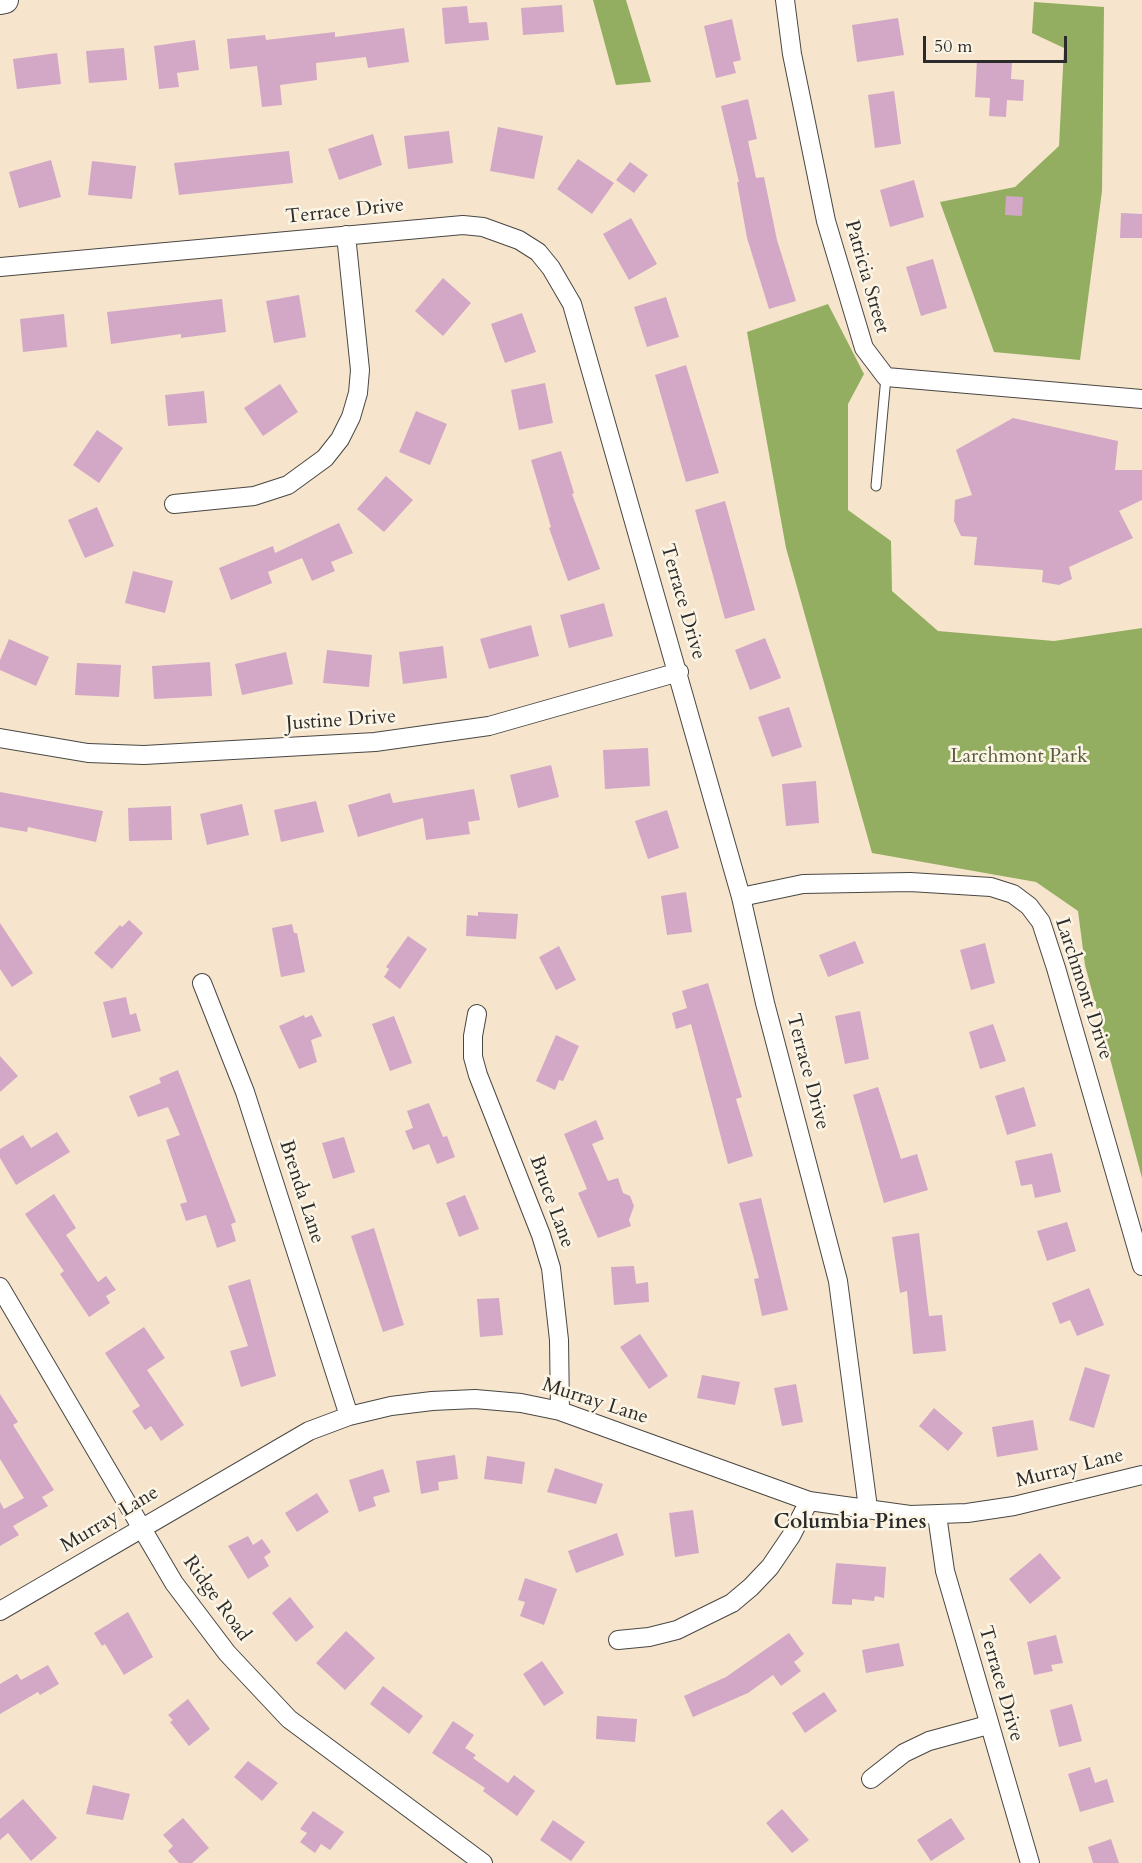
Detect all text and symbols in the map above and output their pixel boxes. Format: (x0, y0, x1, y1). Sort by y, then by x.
scale bar (926, 24, 1070, 62)
text: 50 m (934, 34, 973, 59)
street label: Terrace Drive (285, 194, 405, 230)
street label: Patricia Street (838, 218, 894, 336)
street label: Terrace Drive (654, 542, 710, 662)
street label: Justine Drive (285, 705, 397, 737)
park label: Larchmont Park (950, 745, 1088, 769)
street label: Larchmont Drive (1049, 915, 1117, 1063)
street label: Terrace Drive (780, 1011, 834, 1133)
street label: Brenda Lane (273, 1137, 329, 1247)
street label: Bruce Lane (523, 1152, 579, 1252)
street label: Murray Lane (539, 1374, 651, 1430)
street label: Murray Lane (1014, 1444, 1126, 1494)
street label: Murray Lane (57, 1481, 163, 1559)
district label: Columbia Pines (774, 1510, 926, 1536)
street label: Ridge Road (177, 1552, 255, 1646)
street label: Terrace Drive (972, 1624, 1028, 1744)

